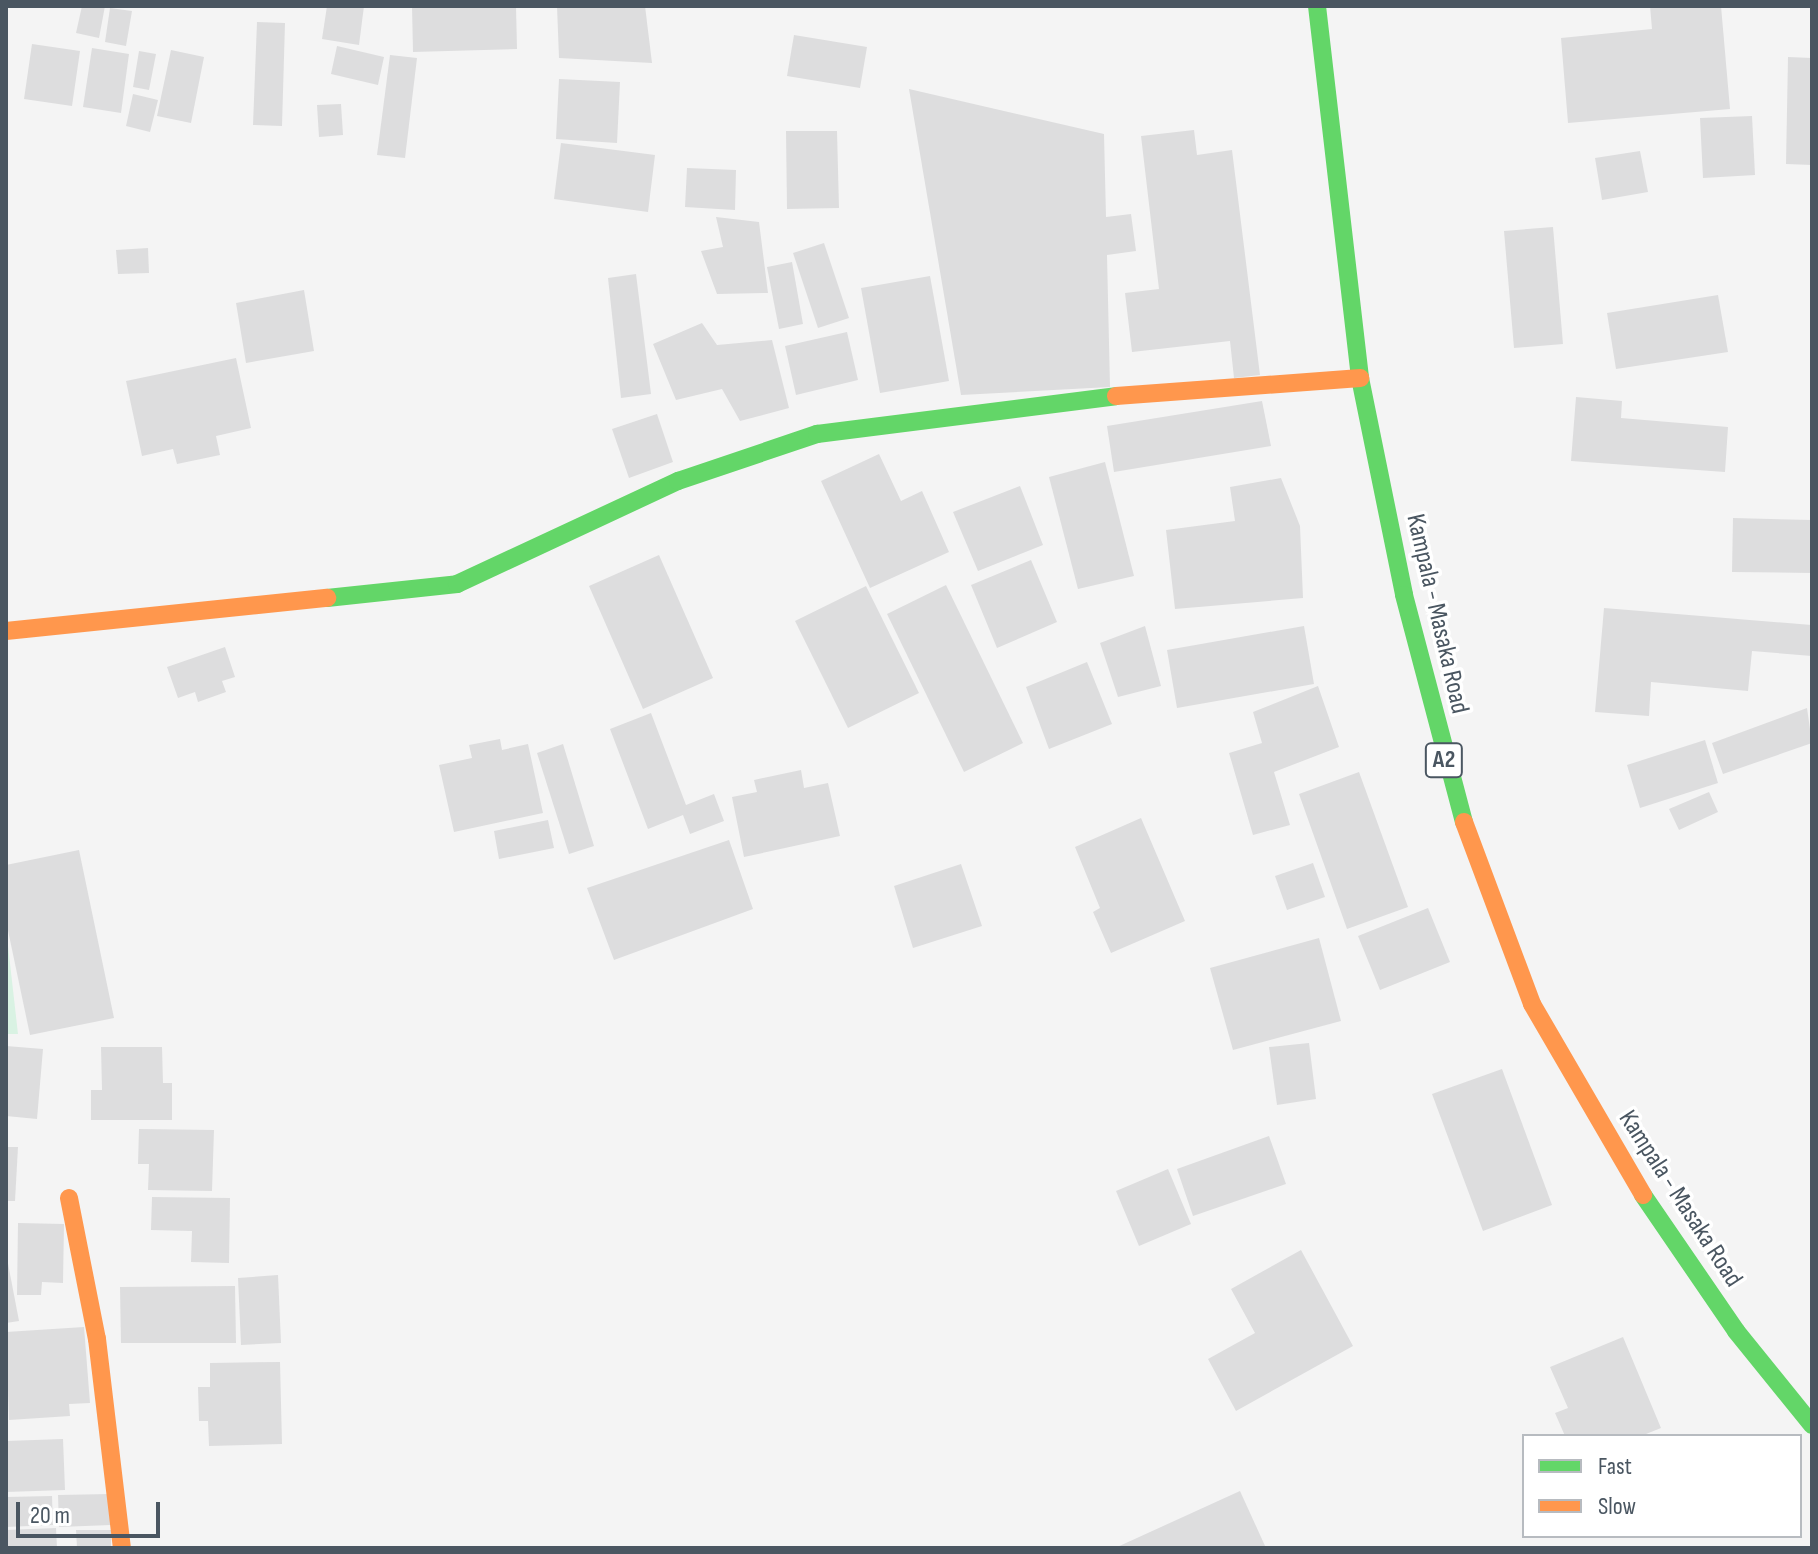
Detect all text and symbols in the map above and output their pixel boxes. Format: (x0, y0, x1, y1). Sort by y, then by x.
street label: Kampala - Masaka Road (1399, 511, 1475, 717)
road number: A2 (1424, 740, 1464, 780)
street label: Kampala - Masaka Road (1611, 1105, 1749, 1293)
legend (1522, 1434, 1802, 1538)
text: Fast (1598, 1452, 1632, 1481)
scale bar (20, 1486, 164, 1536)
text: Slow (1598, 1492, 1636, 1521)
text: 20 m (30, 1501, 70, 1530)

